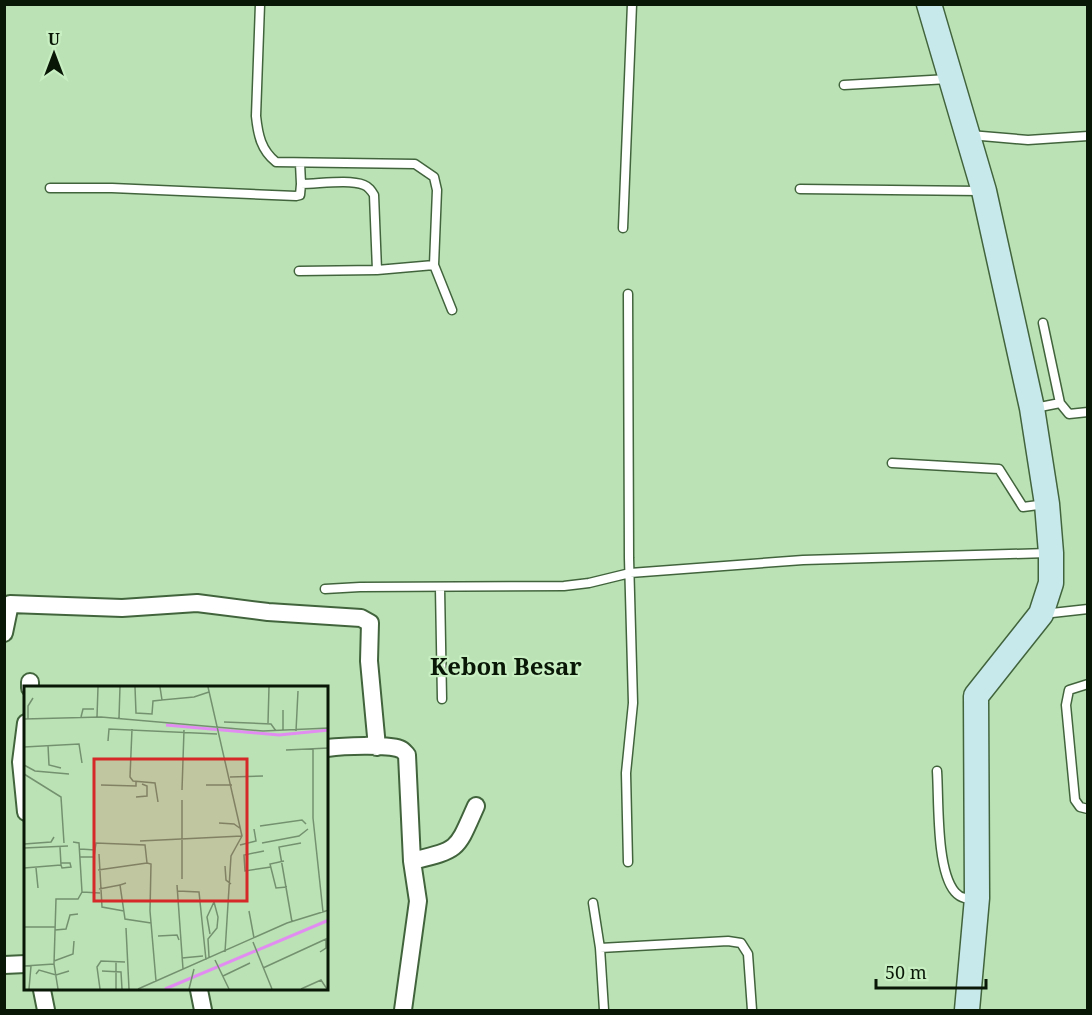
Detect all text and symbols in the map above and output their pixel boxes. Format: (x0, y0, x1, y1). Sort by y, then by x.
north arrow (24, 24, 84, 84)
text: U (48, 28, 60, 50)
district label: Kebon Besar (430, 649, 582, 682)
inset map (24, 686, 328, 991)
scale bar (876, 952, 986, 990)
text: 50 m (885, 960, 927, 984)

